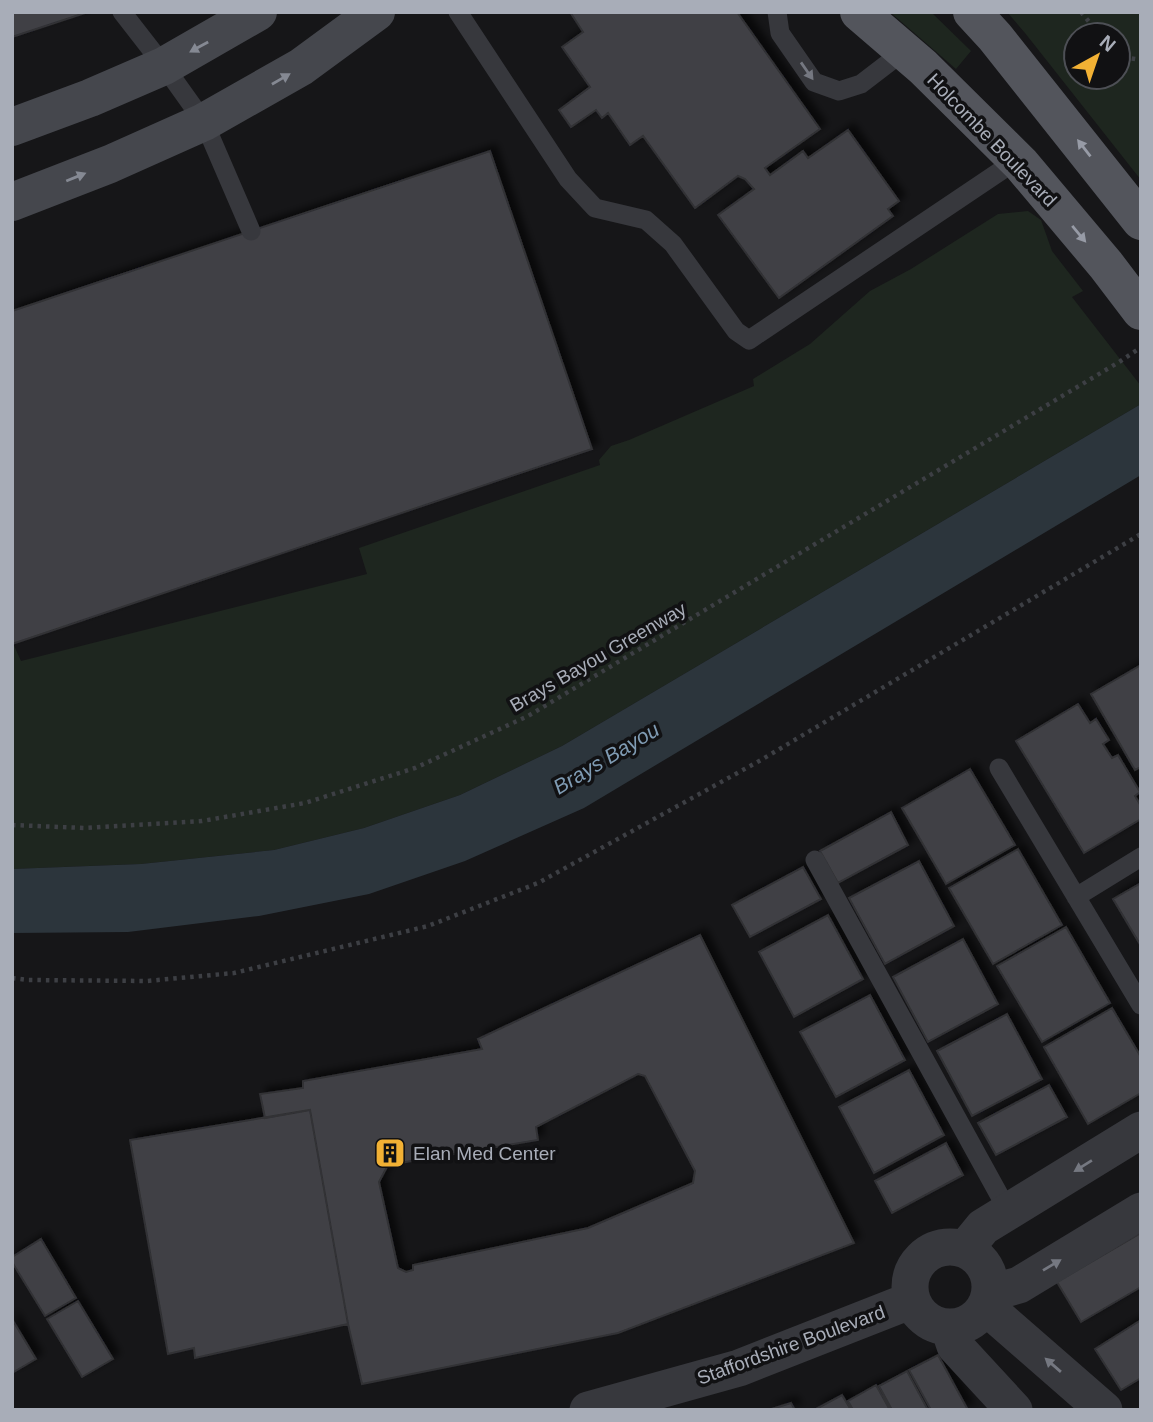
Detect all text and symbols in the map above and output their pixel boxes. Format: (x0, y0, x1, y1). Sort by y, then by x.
north arrow (1062, 21, 1132, 91)
text: N (1096, 31, 1120, 56)
one-way arrow (189, 41, 209, 53)
one-way arrow (800, 62, 814, 80)
street label: Holcombe Boulevard (923, 69, 1061, 211)
one-way arrow (271, 72, 290, 85)
one-way arrow (1076, 139, 1091, 157)
one-way arrow (66, 172, 87, 183)
one-way arrow (1071, 225, 1086, 242)
street label: Brays Bayou Greenway (506, 598, 690, 716)
water label: Brays Bayou (549, 717, 663, 799)
building icon: Elan Med Center (373, 1136, 407, 1170)
place label: Elan Med Center (413, 1143, 556, 1164)
one-way arrow (1073, 1159, 1092, 1172)
one-way arrow (1042, 1258, 1061, 1271)
street label: Staffordshire Boulevard (694, 1301, 888, 1389)
one-way arrow (1044, 1358, 1061, 1373)

